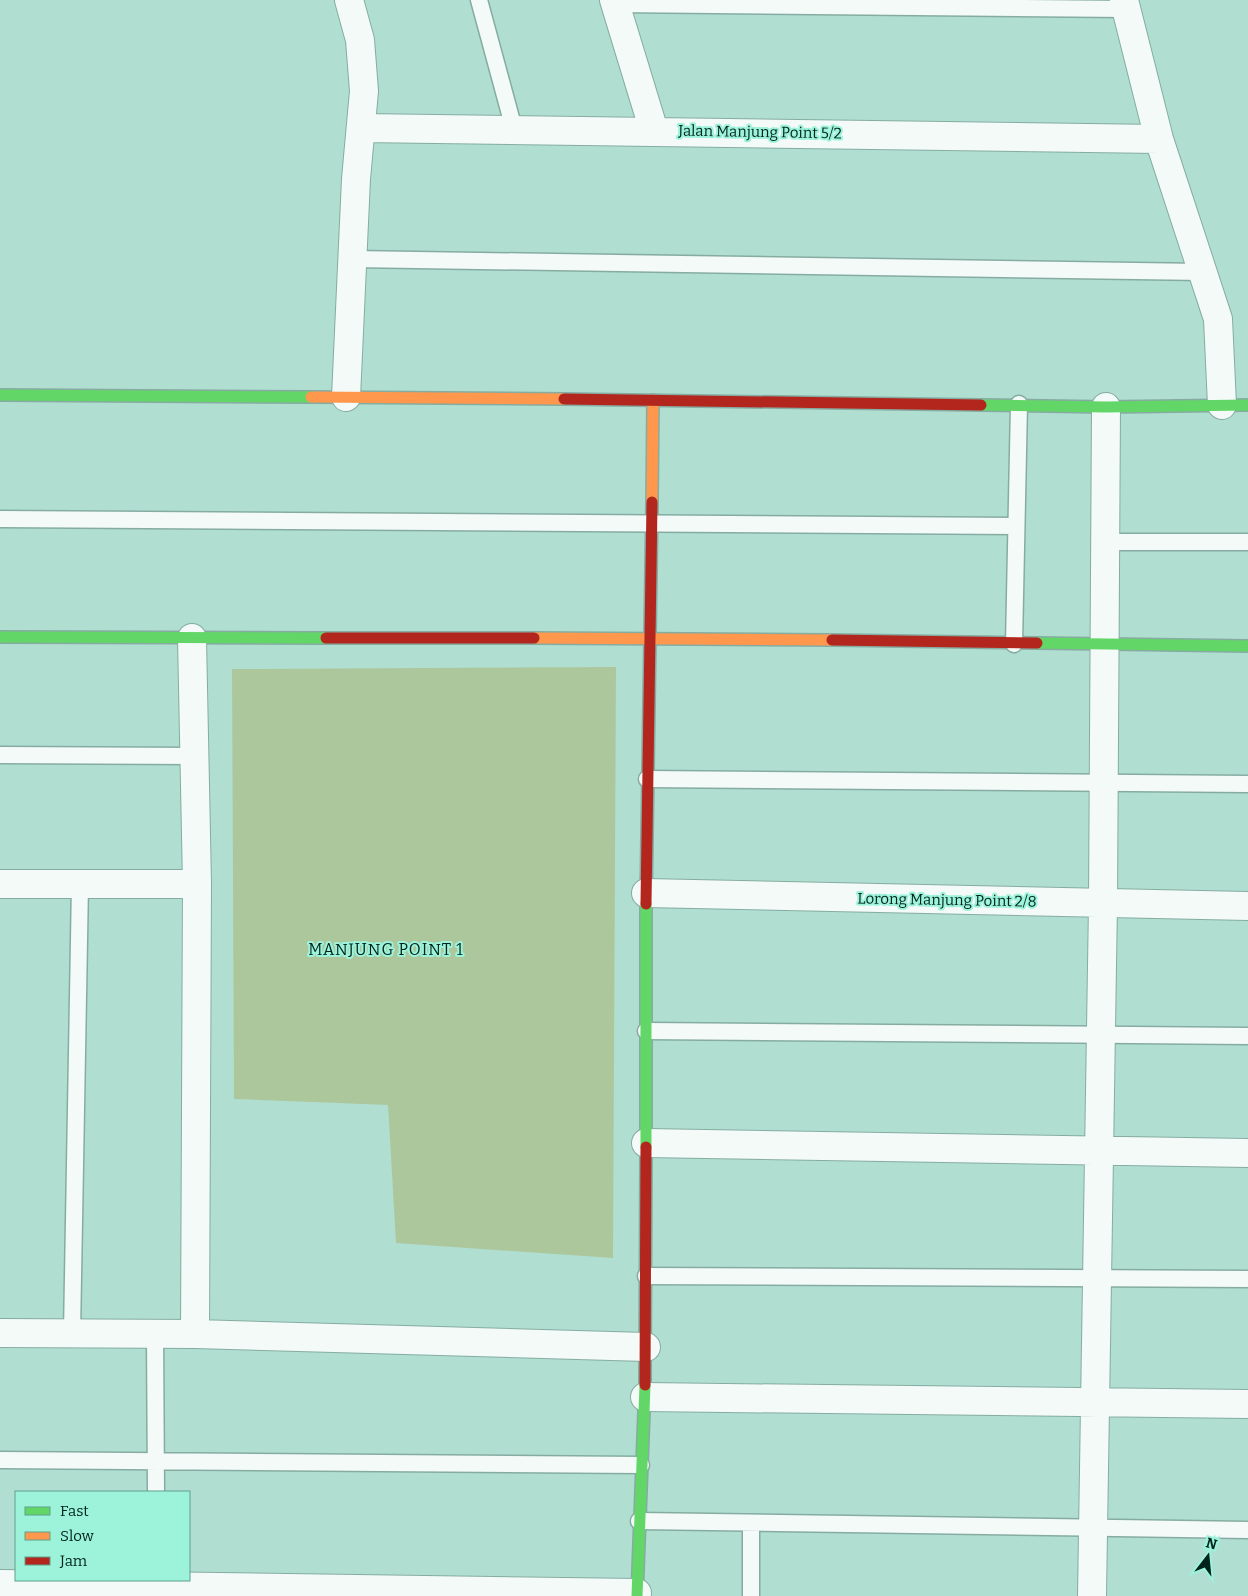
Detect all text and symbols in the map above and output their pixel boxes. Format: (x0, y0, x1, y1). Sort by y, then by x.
street label: Jalan Manjung Point 5/2 (677, 122, 842, 142)
street label: Lorong Manjung Point 2/8 (857, 889, 1037, 911)
district label: MANJUNG POINT 1 (308, 940, 464, 959)
legend (15, 1491, 190, 1581)
text: Fast (60, 1502, 89, 1520)
text: Slow (60, 1527, 95, 1545)
north arrow (1183, 1531, 1233, 1581)
text: N (1204, 1534, 1219, 1554)
text: Jam (59, 1552, 88, 1570)

